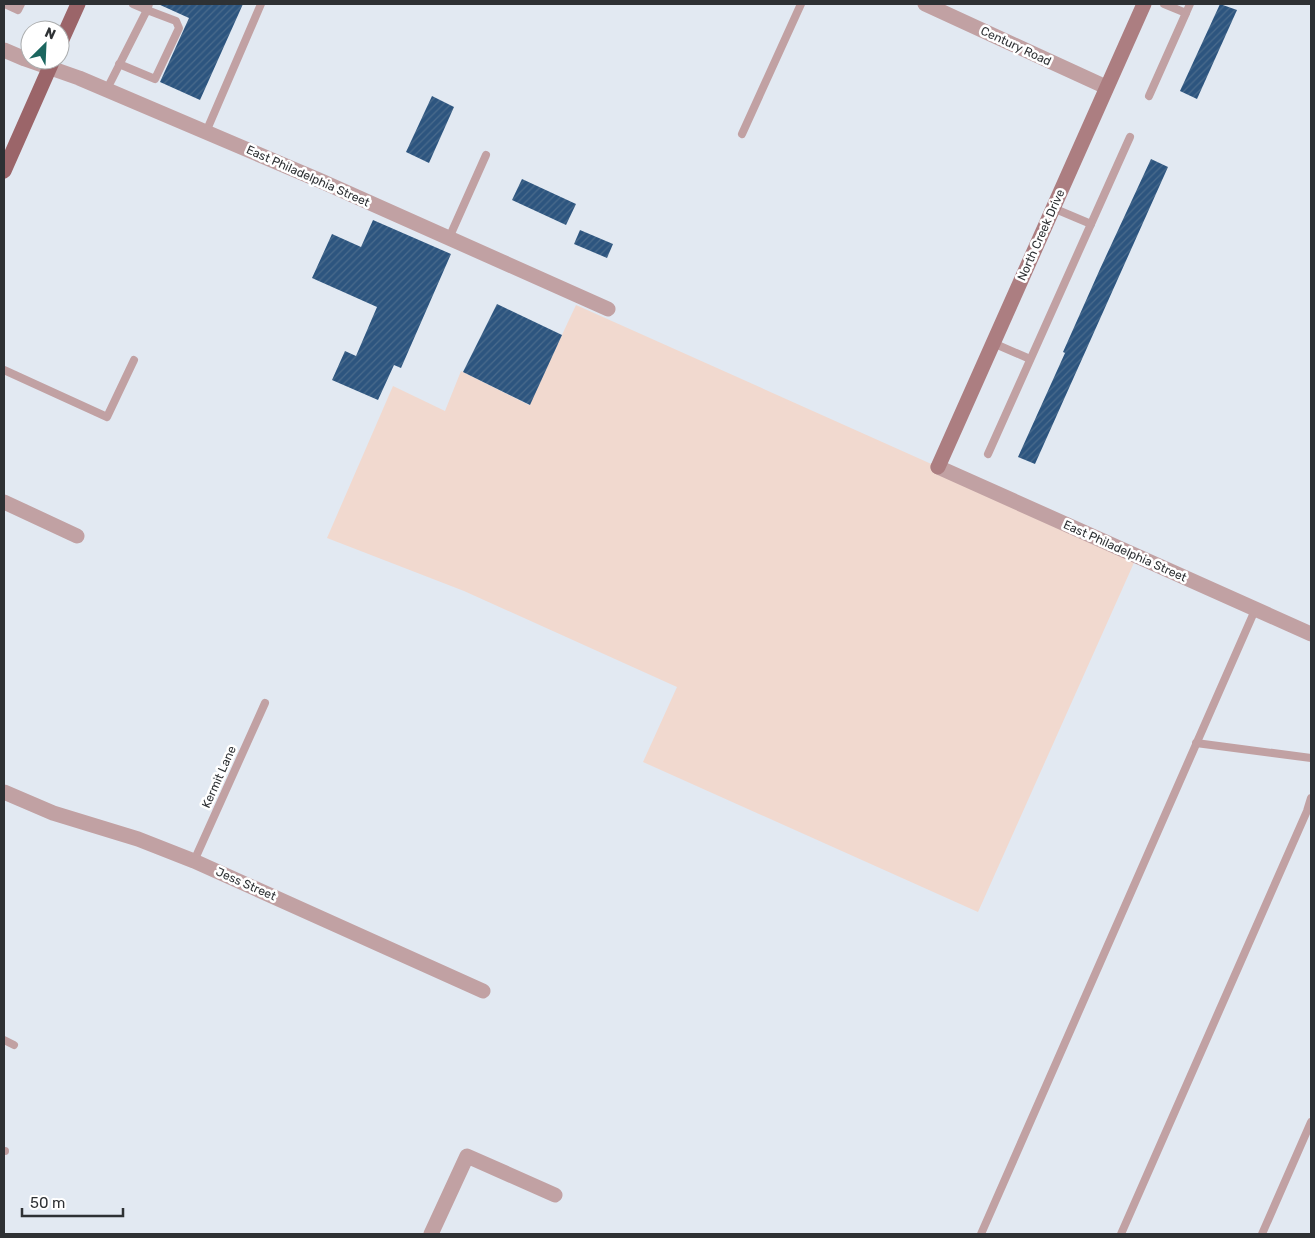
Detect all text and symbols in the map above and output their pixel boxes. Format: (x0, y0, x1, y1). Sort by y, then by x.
north arrow (20, 20, 70, 70)
text: N (42, 24, 58, 43)
street label: Century Road (979, 24, 1053, 68)
street label: East Philadelphia Street (244, 142, 372, 210)
street label: North Creek Drive (1015, 187, 1068, 283)
street label: East Philadelphia Street (1061, 517, 1189, 585)
street label: Kermit Lane (199, 743, 239, 810)
street label: Jess Street (214, 865, 278, 904)
scale bar (22, 1186, 124, 1218)
text: 50 m (30, 1194, 65, 1212)

